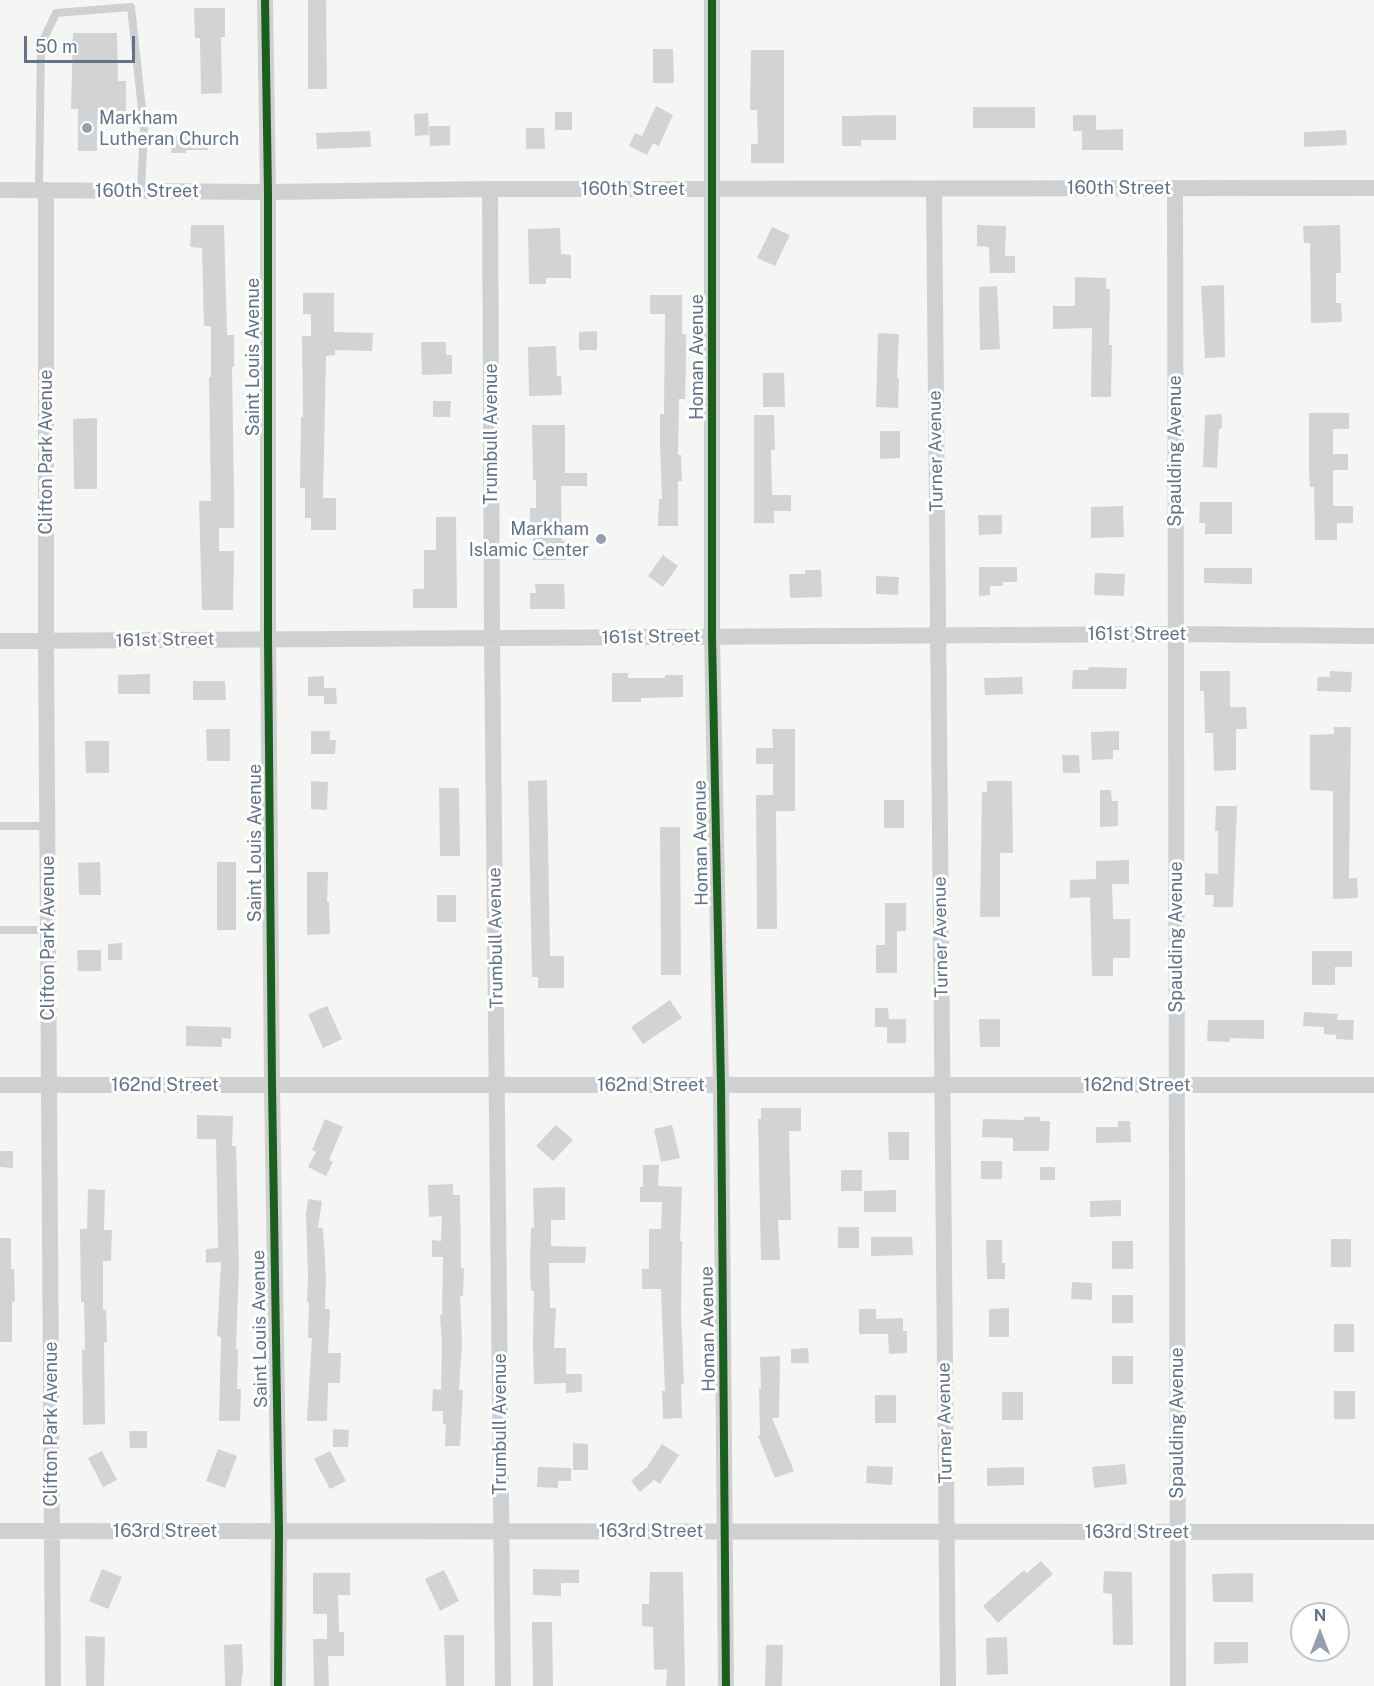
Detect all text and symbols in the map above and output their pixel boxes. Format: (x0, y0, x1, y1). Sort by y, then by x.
scale bar (27, 24, 138, 62)
text: 50 m (35, 36, 78, 57)
place label: Markham Lutheran Church (99, 107, 239, 150)
marker: Markham Lutheran Church (80, 121, 94, 135)
street label: 160th Street (1067, 177, 1171, 199)
street label: 160th Street (581, 178, 685, 200)
street label: 160th Street (95, 180, 199, 202)
street label: Saint Louis Avenue (242, 278, 264, 436)
street label: Homan Avenue (686, 294, 708, 420)
street label: Trumbull Avenue (480, 363, 502, 505)
street label: Clifton Park Avenue (35, 369, 57, 535)
street label: Spaulding Avenue (1164, 375, 1186, 527)
street label: Turner Avenue (924, 390, 948, 512)
place label: Markham Islamic Center (469, 518, 589, 560)
marker: Markham Islamic Center (594, 532, 608, 546)
street label: 161st Street (1088, 623, 1186, 645)
street label: 161st Street (601, 625, 701, 649)
street label: 161st Street (115, 628, 215, 652)
street label: Saint Louis Avenue (244, 764, 266, 922)
street label: Homan Avenue (689, 780, 713, 906)
street label: Clifton Park Avenue (37, 855, 59, 1021)
street label: Spaulding Avenue (1165, 861, 1187, 1013)
street label: Trumbull Avenue (484, 867, 508, 1009)
street label: Turner Avenue (929, 876, 953, 998)
street label: 162nd Street (111, 1074, 219, 1096)
street label: 162nd Street (597, 1074, 705, 1096)
street label: 162nd Street (1083, 1074, 1191, 1096)
street label: Saint Louis Avenue (248, 1250, 272, 1408)
street label: Homan Avenue (696, 1266, 720, 1392)
street label: Clifton Park Avenue (40, 1341, 62, 1507)
street label: Spaulding Avenue (1166, 1347, 1188, 1499)
street label: Trumbull Avenue (489, 1353, 511, 1495)
street label: Turner Avenue (933, 1362, 957, 1484)
street label: 163rd Street (113, 1520, 217, 1542)
street label: 163rd Street (599, 1520, 703, 1542)
street label: 163rd Street (1085, 1521, 1189, 1543)
north arrow (1290, 1602, 1350, 1662)
text: N (1314, 1606, 1326, 1625)

